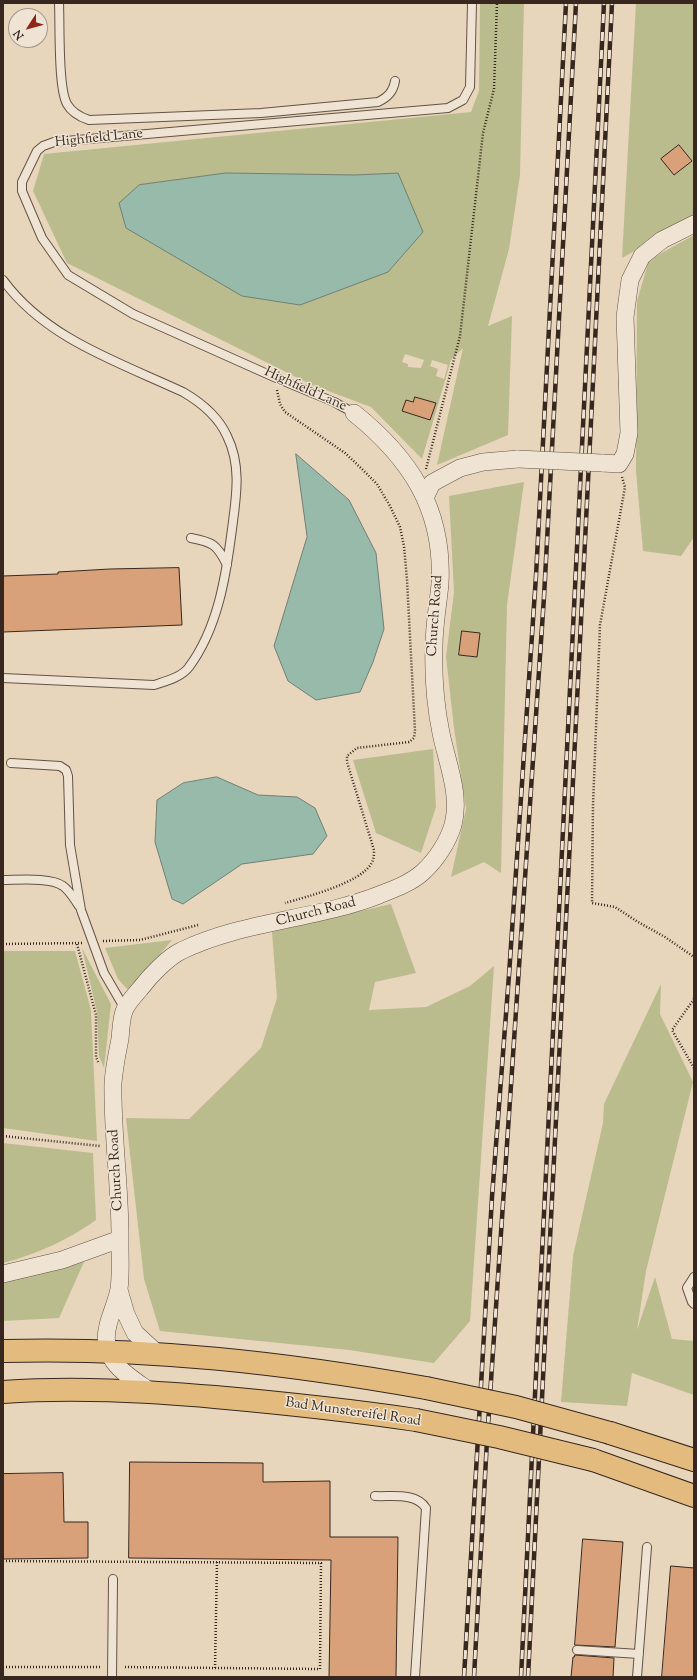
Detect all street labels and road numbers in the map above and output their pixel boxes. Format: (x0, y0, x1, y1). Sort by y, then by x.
street label: Highfield Lane (54, 126, 144, 152)
street label: Highfield Lane (261, 364, 349, 416)
street label: Church Road (425, 575, 447, 657)
street label: Church Road (274, 895, 358, 931)
street label: Church Road (106, 1129, 128, 1211)
street label: Bad Munstereifel Road (284, 1395, 422, 1431)

